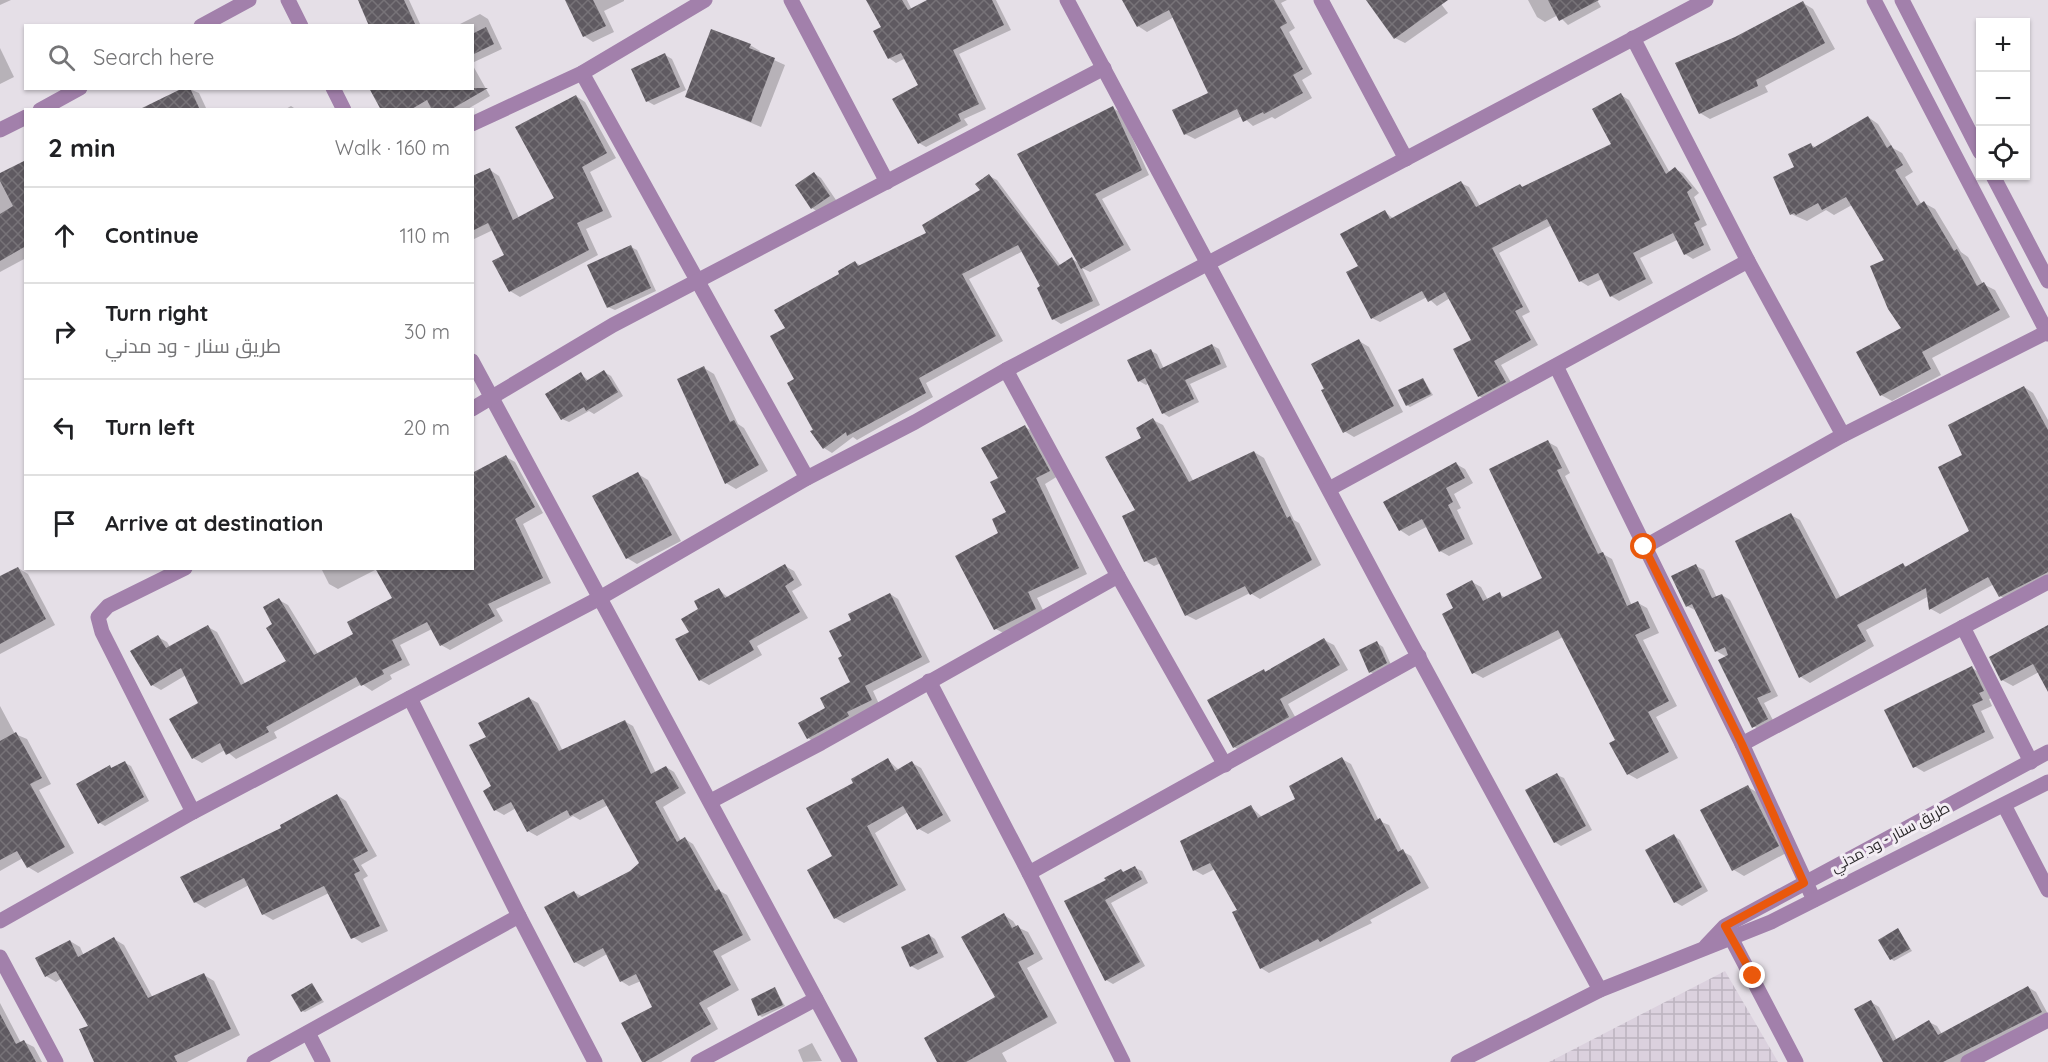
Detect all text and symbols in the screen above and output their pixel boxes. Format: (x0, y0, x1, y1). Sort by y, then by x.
map controls (1976, 18, 2030, 180)
button: + (1976, 18, 2030, 72)
search box (24, 24, 474, 90)
icon: search (45, 41, 78, 74)
text: Search here (93, 43, 214, 71)
button: − (1976, 72, 2030, 126)
button: locate (1976, 126, 2030, 180)
text: 2 min (48, 131, 116, 164)
text: Walk · 160 m (335, 135, 450, 160)
icon: ahead (48, 219, 81, 252)
text: Continue (105, 221, 199, 249)
text: 110 m (400, 223, 450, 248)
text: Turn right (105, 299, 209, 327)
icon: right (48, 315, 81, 348)
text: 30 m (404, 319, 450, 344)
text: طريق سنار - ود مدني (105, 333, 281, 358)
icon: left (48, 411, 81, 444)
text: Turn left (105, 413, 195, 441)
text: 20 m (403, 415, 450, 440)
icon: arrive (48, 507, 81, 540)
text: Arrive at destination (105, 509, 323, 537)
route start (1630, 533, 1656, 559)
street label: طريق سنار - ود مدني (1827, 798, 1954, 879)
route end (1739, 962, 1765, 988)

